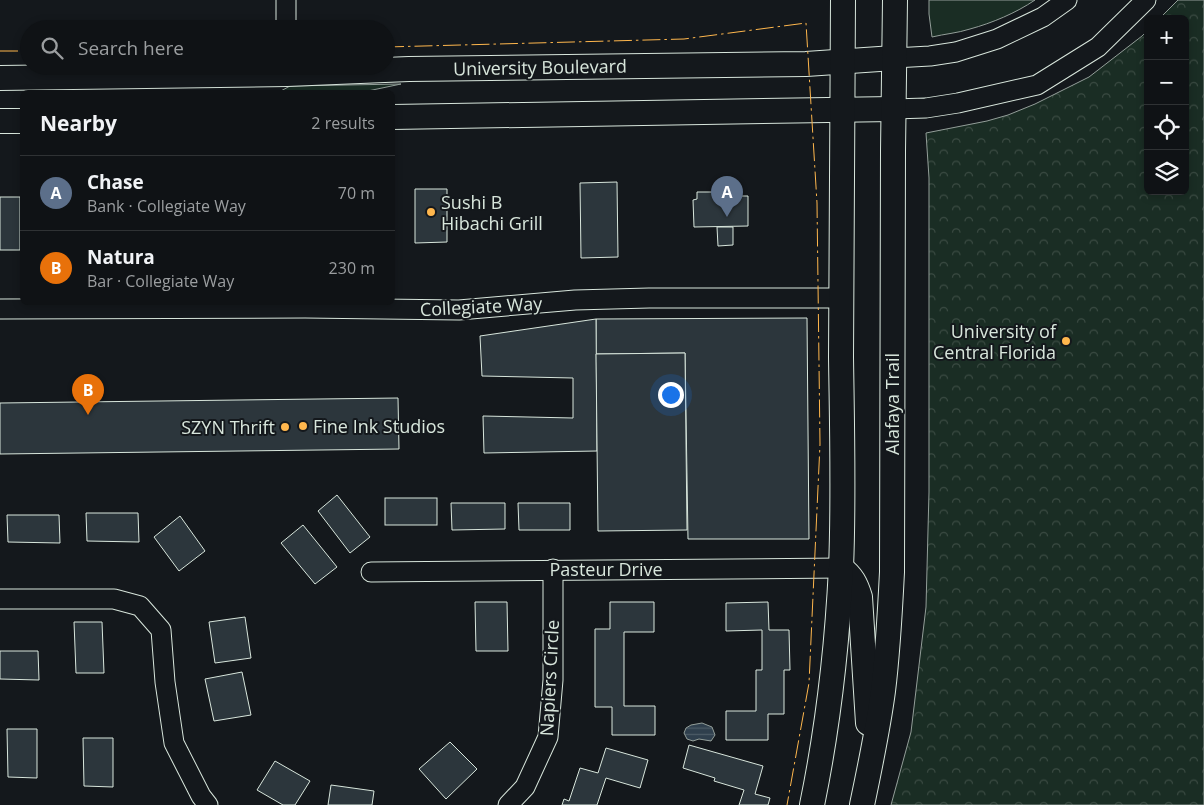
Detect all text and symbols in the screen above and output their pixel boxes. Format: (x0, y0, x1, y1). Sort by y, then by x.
map controls (1144, 15, 1189, 195)
button: + (1144, 15, 1189, 60)
search box (20, 20, 395, 75)
icon: search (38, 34, 66, 62)
text: Search here (78, 35, 184, 61)
street label: University Boulevard (453, 53, 627, 81)
button: − (1144, 60, 1189, 105)
button: locate (1144, 105, 1189, 150)
text: Nearby (40, 109, 117, 137)
text: 2 results (311, 112, 375, 134)
button: layers (1144, 150, 1189, 195)
text: Chase (87, 169, 144, 195)
pin: A (711, 176, 743, 217)
text: A (50, 182, 62, 204)
text: 70 m (338, 182, 375, 204)
place label: Sushi B Hibachi Grill (441, 190, 543, 235)
text: Bank · Collegiate Way (87, 195, 246, 217)
marker: Sushi B Hibachi Grill (425, 206, 437, 218)
text: Natura (87, 244, 155, 270)
text: B (51, 257, 61, 279)
text: 230 m (329, 257, 375, 279)
text: Bar · Collegiate Way (87, 270, 234, 292)
street label: Collegiate Way (419, 291, 544, 321)
place label: University of Central Florida (933, 319, 1057, 364)
marker: University of Central Florida (1060, 335, 1072, 347)
street label: Alafaya Trail (880, 353, 904, 455)
pin: B (72, 374, 104, 415)
your location (658, 382, 684, 408)
place label: Fine Ink Studios (313, 414, 445, 438)
place label: SZYN Thrift (181, 415, 275, 439)
marker: Fine Ink Studios (297, 420, 309, 432)
marker: SZYN Thrift (279, 421, 291, 433)
street label: Pasteur Drive (549, 557, 663, 581)
street label: Napiers Circle (534, 619, 564, 737)

